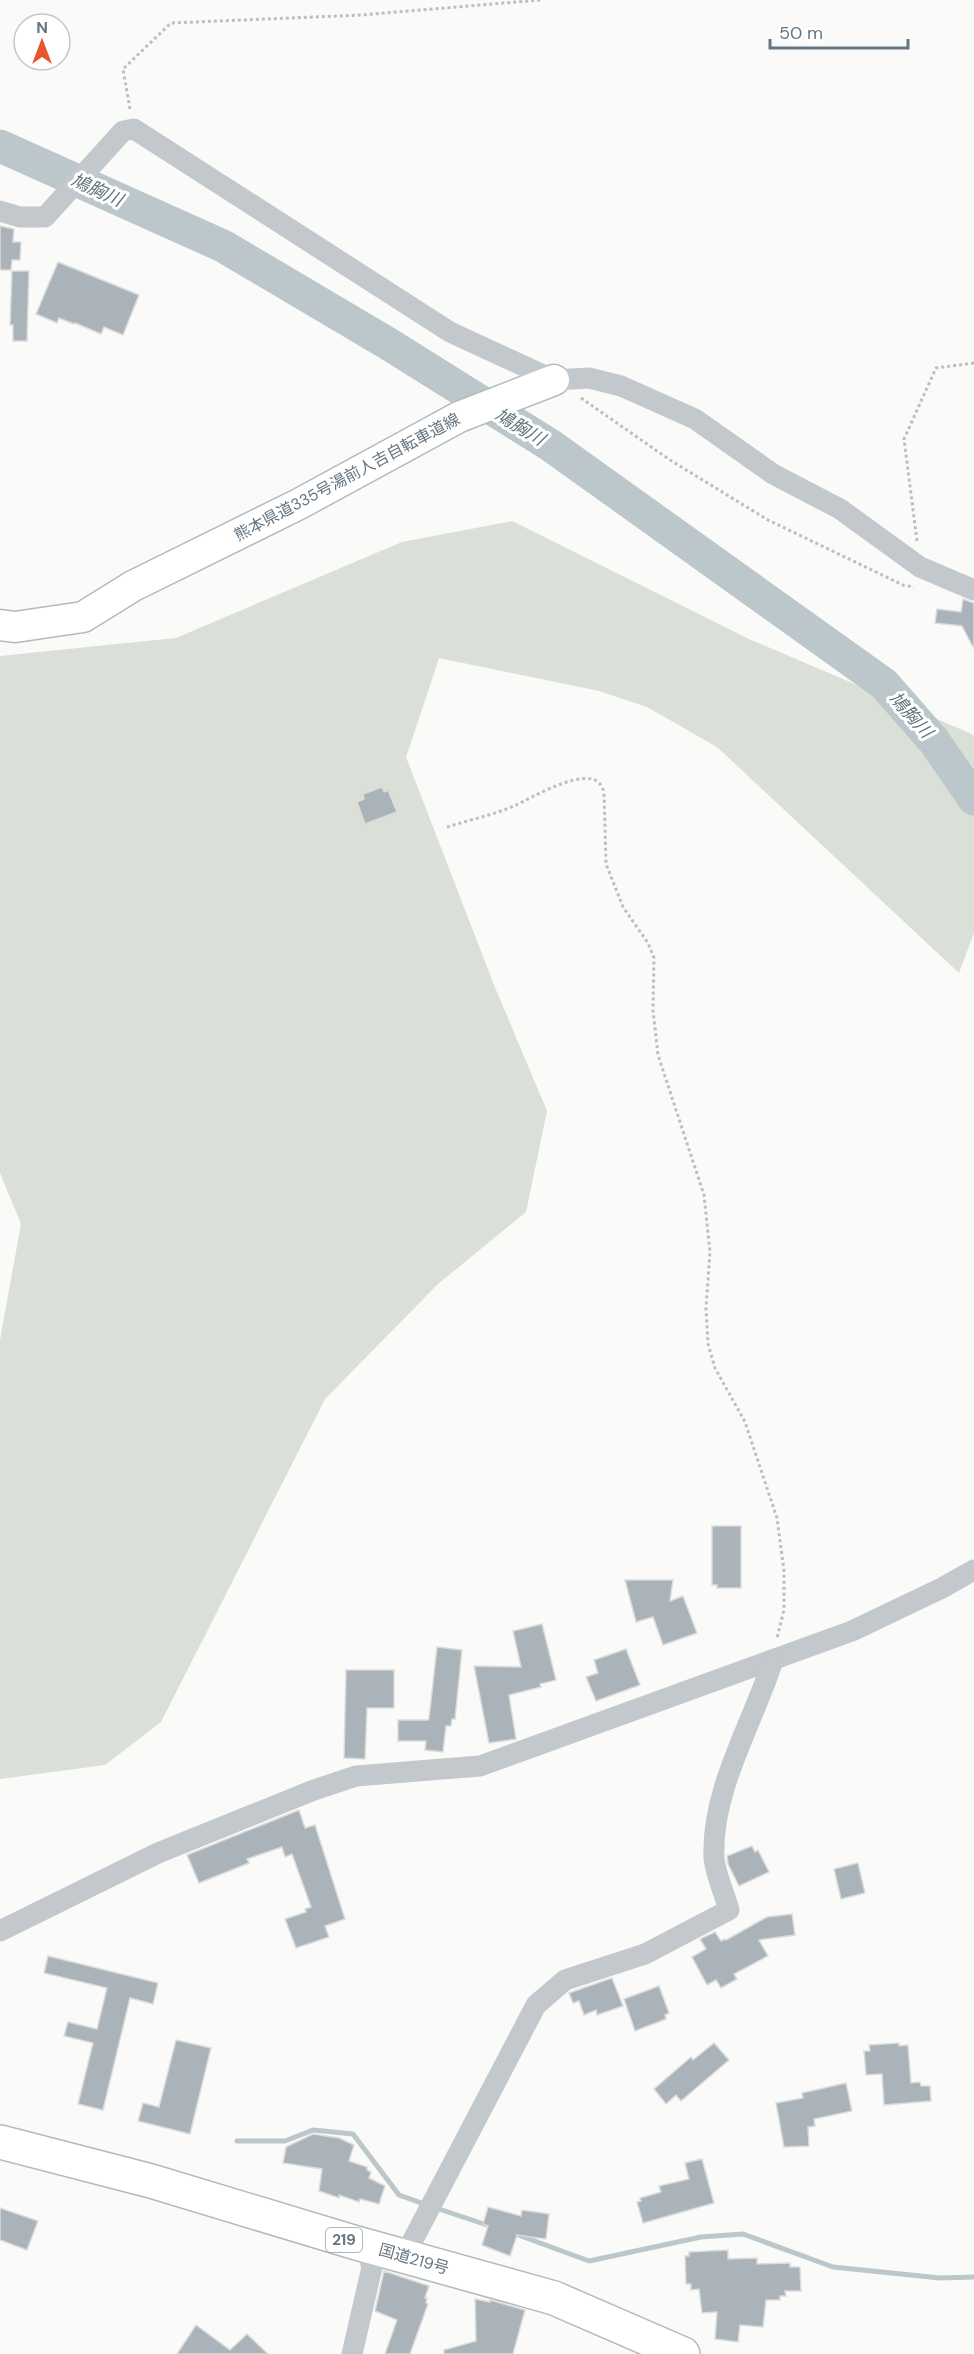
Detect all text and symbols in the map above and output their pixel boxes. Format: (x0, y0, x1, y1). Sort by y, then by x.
north arrow (12, 12, 72, 72)
scale bar (770, 12, 908, 50)
text: N (36, 17, 48, 38)
text: 50 m (779, 21, 823, 45)
water label: 鳩胸川 (67, 168, 128, 213)
water label: 鳩胸川 (491, 403, 551, 452)
street label: 熊本県道335号湯前人吉自転車道線 (231, 408, 463, 546)
water label: 鳩胸川 (884, 687, 939, 745)
road number: 219 (326, 2228, 362, 2252)
street label: 国道219号 (376, 2239, 452, 2279)

